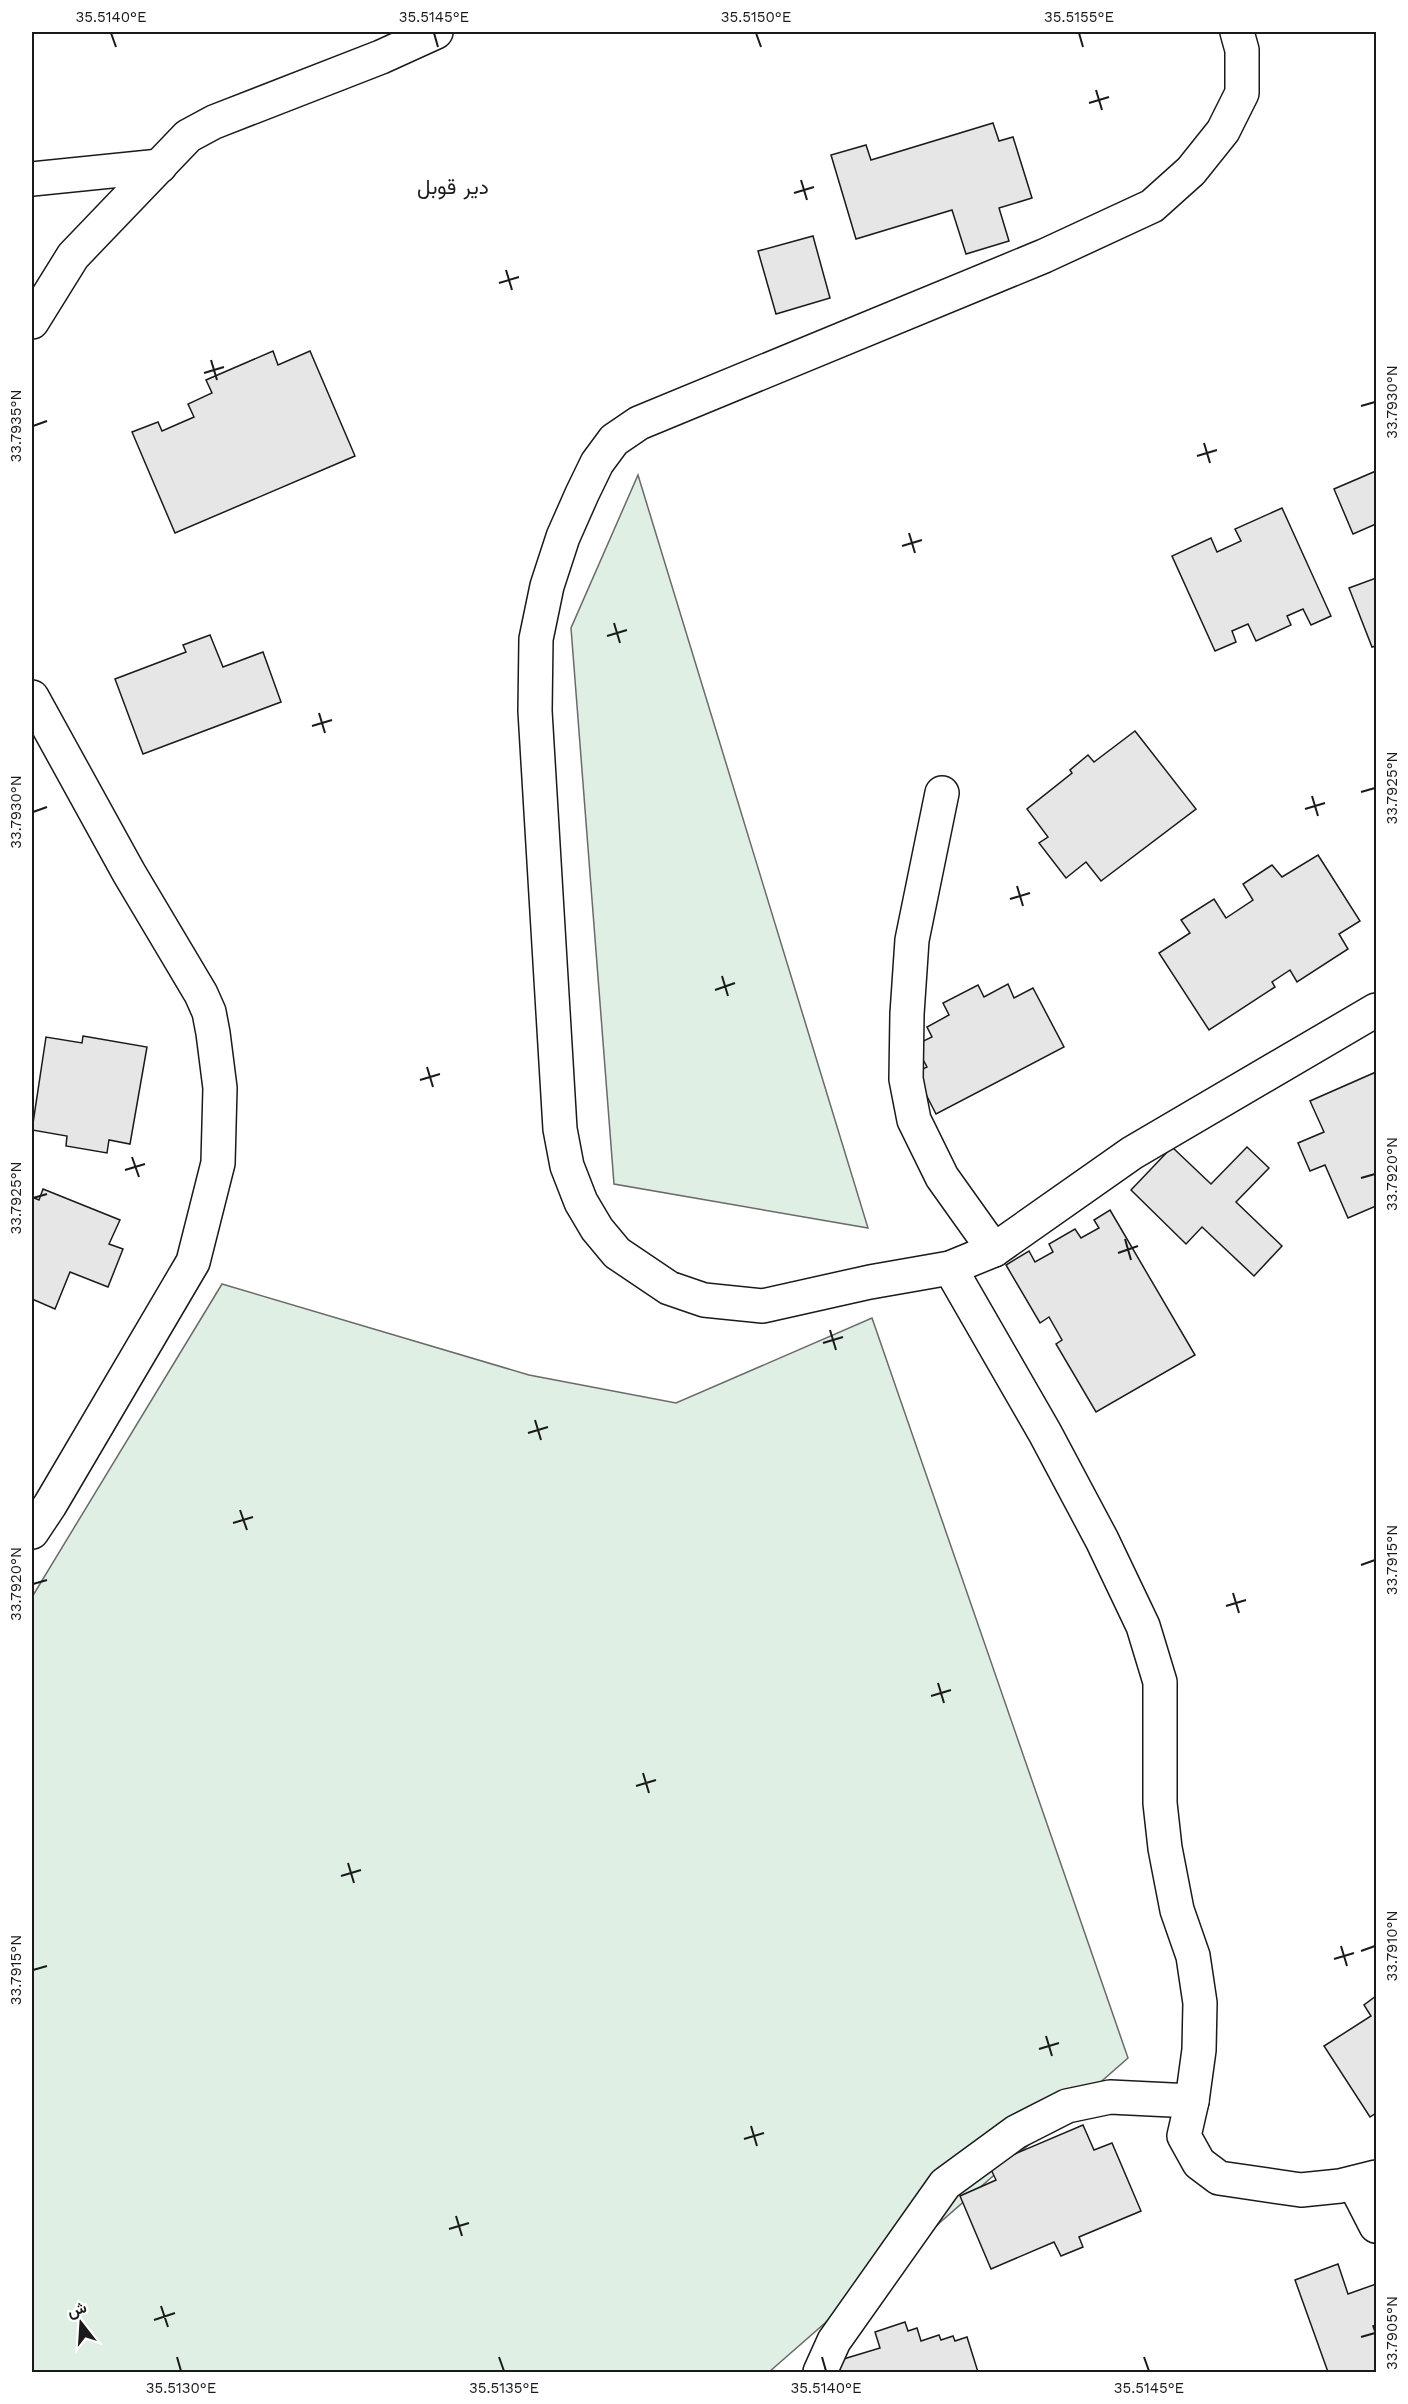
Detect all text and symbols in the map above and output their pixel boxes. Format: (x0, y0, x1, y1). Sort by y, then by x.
text: 35.5140°E (75, 8, 147, 26)
text: 35.5145°E (399, 8, 469, 26)
text: 35.5150°E (721, 8, 791, 26)
text: 35.5155°E (1044, 8, 1114, 26)
district label: دير قوبل (417, 174, 489, 200)
text: 33.7930°N (1383, 365, 1401, 439)
text: 33.7935°N (7, 390, 25, 462)
text: 33.7925°N (1383, 751, 1401, 825)
text: 33.7930°N (7, 775, 25, 849)
text: 33.7920°N (1383, 1137, 1401, 1211)
text: 33.7925°N (7, 1161, 25, 1235)
text: 33.7915°N (1383, 1525, 1401, 1595)
text: 33.7920°N (7, 1547, 25, 1621)
text: 33.7910°N (1383, 1911, 1401, 1981)
text: 33.7915°N (7, 1935, 25, 2005)
north arrow (51, 2293, 111, 2353)
text: 33.7905°N (1383, 2296, 1401, 2370)
text: ش (65, 2297, 89, 2321)
text: 35.5130°E (146, 2379, 216, 2397)
text: 35.5135°E (469, 2379, 539, 2397)
text: 35.5140°E (790, 2379, 862, 2397)
text: 35.5145°E (1114, 2379, 1184, 2397)

